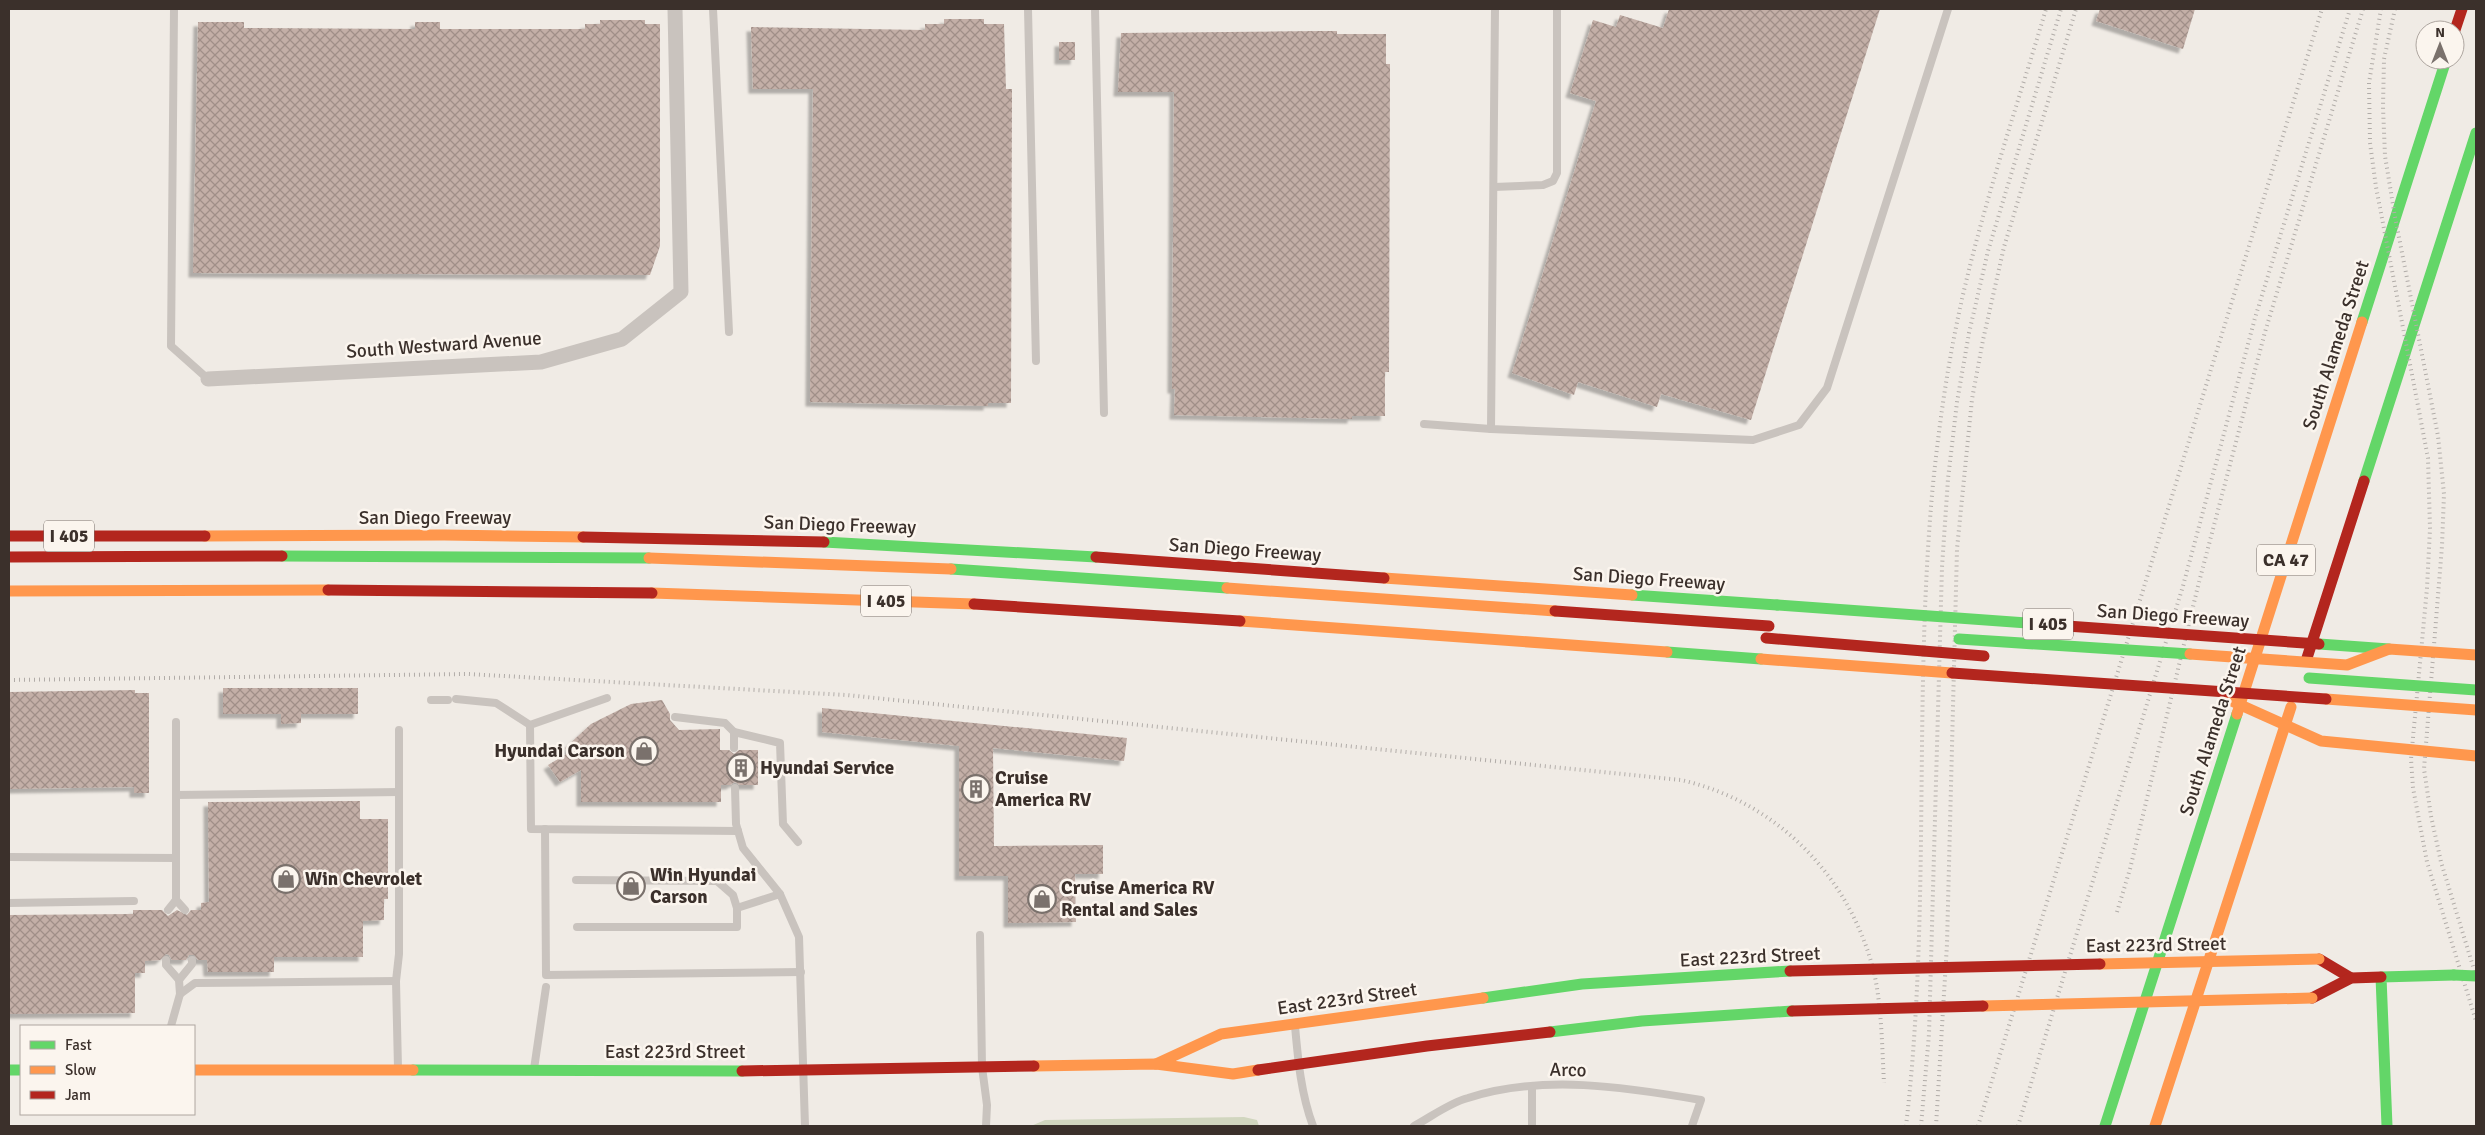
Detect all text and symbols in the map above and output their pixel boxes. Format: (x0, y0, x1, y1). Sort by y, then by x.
north arrow (2415, 20, 2465, 70)
text: N (2435, 24, 2445, 41)
street label: South Alameda Street (2297, 257, 2375, 433)
street label: South Westward Avenue (346, 326, 542, 364)
street label: San Diego Freeway (359, 506, 511, 530)
street label: San Diego Freeway (763, 510, 917, 540)
road number: I 405 (44, 520, 94, 552)
street label: San Diego Freeway (1168, 533, 1322, 567)
road number: CA 47 (2257, 544, 2315, 576)
street label: San Diego Freeway (1572, 562, 1726, 596)
road number: I 405 (861, 586, 911, 616)
street label: San Diego Freeway (2096, 599, 2250, 633)
road number: I 405 (2023, 608, 2073, 640)
street label: South Alameda Street (2174, 643, 2252, 819)
shop icon: Hyundai Carson (629, 736, 659, 766)
place label: Hyundai Carson (494, 739, 625, 763)
building icon: Hyundai Service (726, 753, 756, 783)
place label: Hyundai Service (760, 756, 894, 780)
place label: Cruise America RV (995, 766, 1092, 812)
building icon: Cruise America RV (961, 774, 991, 804)
place label: Win Hyundai Carson (650, 863, 756, 909)
shop icon: Win Chevrolet (271, 864, 301, 894)
place label: Win Chevrolet (305, 867, 422, 891)
shop icon: Win Hyundai Carson (616, 871, 646, 901)
place label: Cruise America RV Rental and Sales (1061, 876, 1215, 922)
shop icon: Cruise America RV Rental and Sales (1027, 884, 1057, 914)
street label: East 223rd Street (2085, 932, 2227, 958)
street label: East 223rd Street (1679, 941, 1821, 973)
street label: East 223rd Street (1276, 977, 1419, 1021)
legend (20, 1025, 195, 1115)
text: Fast (65, 1036, 92, 1054)
street label: East 223rd Street (605, 1040, 746, 1064)
street label: Arco (1549, 1058, 1587, 1082)
text: Slow (65, 1061, 96, 1079)
text: Jam (65, 1086, 91, 1104)

